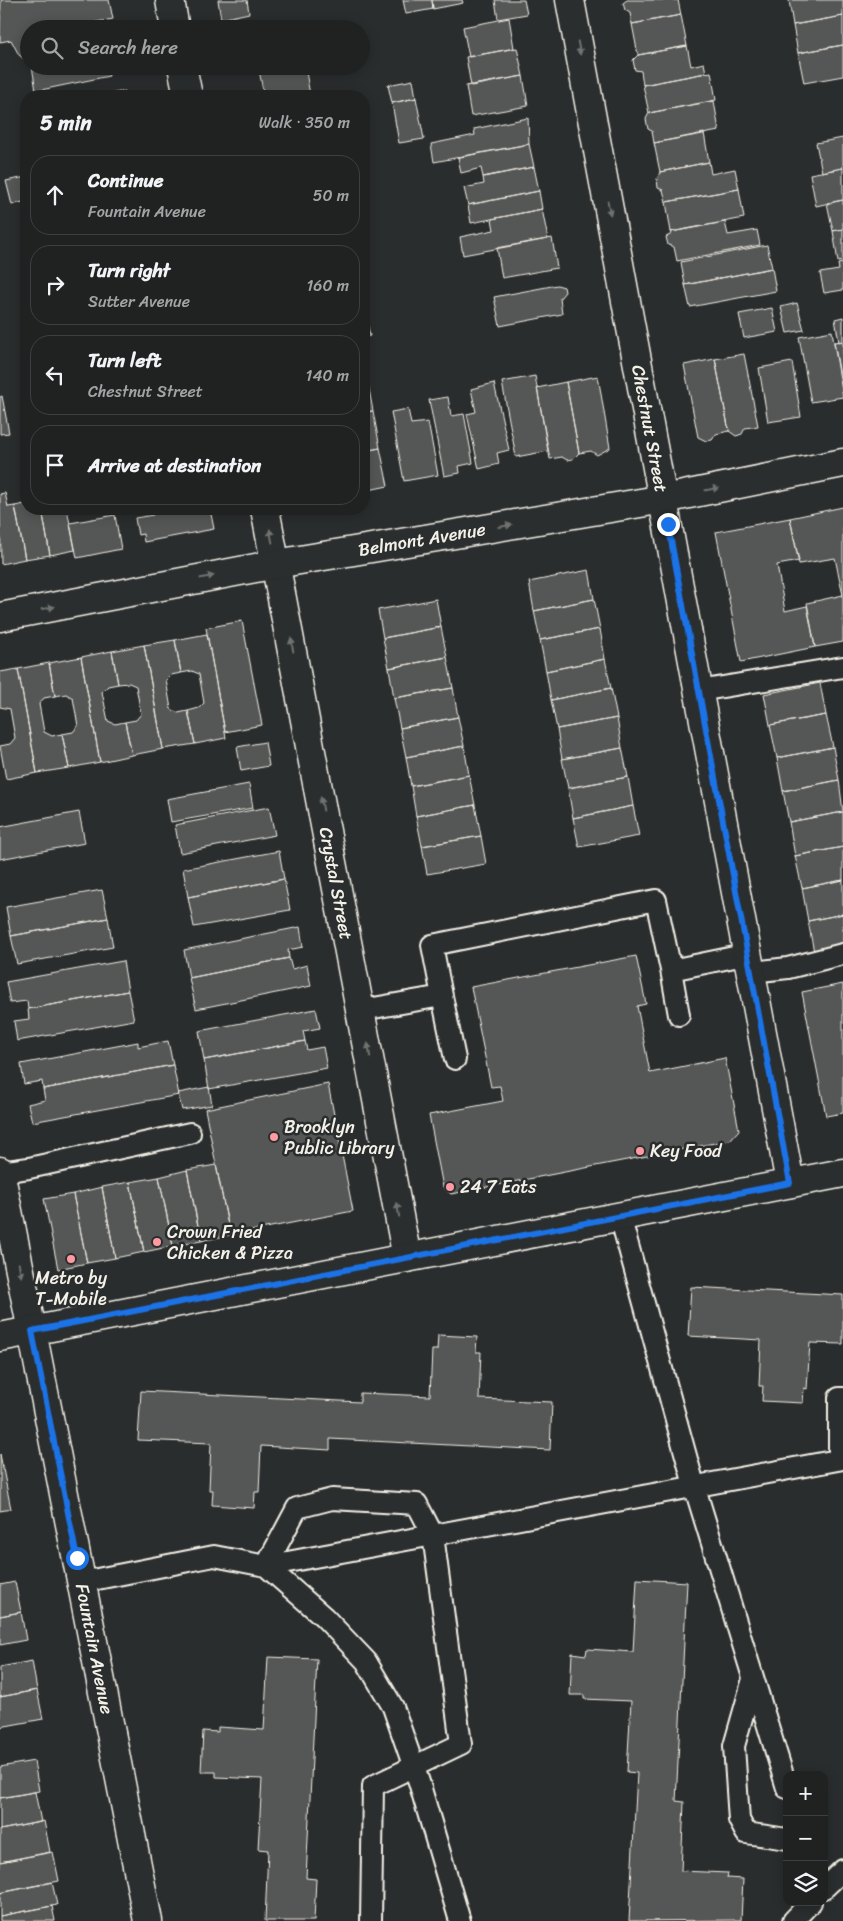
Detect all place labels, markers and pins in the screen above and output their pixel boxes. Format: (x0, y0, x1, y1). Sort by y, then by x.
place label: Brooklyn Public Library (284, 1111, 395, 1164)
marker: Brooklyn Public Library (268, 1131, 280, 1143)
place label: Key Food (650, 1135, 723, 1167)
marker: Key Food (634, 1145, 646, 1157)
place label: 24 7 Eats (460, 1171, 537, 1203)
marker: 24 7 Eats (444, 1181, 456, 1193)
place label: Crown Fried Chicken & Pizza (167, 1216, 293, 1269)
marker: Crown Fried Chicken & Pizza (151, 1236, 163, 1248)
marker: Metro by T-Mobile (65, 1253, 77, 1265)
place label: Metro by T-Mobile (35, 1262, 108, 1315)

